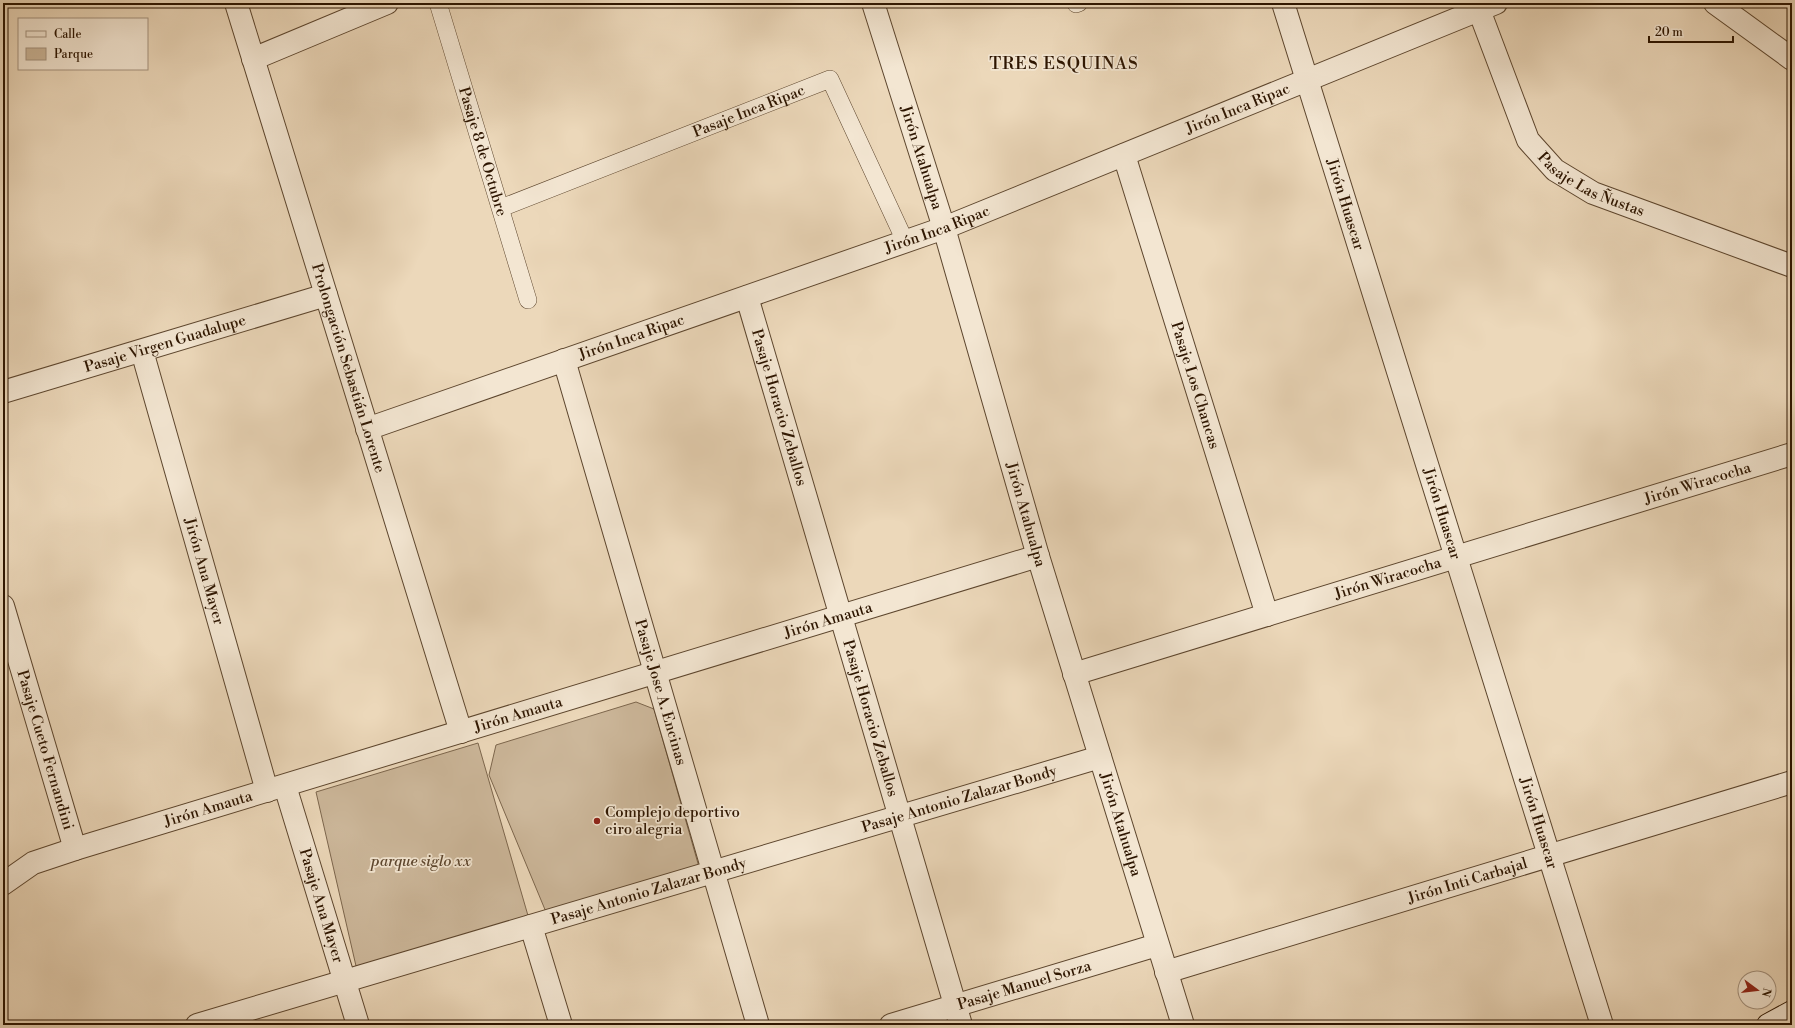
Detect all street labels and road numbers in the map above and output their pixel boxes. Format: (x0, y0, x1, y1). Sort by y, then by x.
street label: Jirón Inca Ripac (1182, 79, 1293, 139)
street label: Pasaje Inca Ripac (690, 81, 808, 142)
street label: Pasaje 8 de Octubre (454, 85, 511, 218)
street label: Jirón Atahualpa (896, 102, 947, 212)
street label: Pasaje Las Ñustas (1533, 148, 1647, 221)
street label: Jirón Huascar (1322, 155, 1369, 253)
street label: Jirón Inca Ripac (881, 201, 993, 258)
street label: Prolongación Sebastián Lorente (307, 261, 389, 475)
street label: Jirón Inca Ripac (575, 310, 687, 365)
street label: Pasaje Virgen Guadalupe (82, 311, 248, 377)
street label: Pasaje Los Chancas (1166, 319, 1224, 451)
street label: Pasaje Horacio Zeballos (747, 327, 811, 488)
street label: Jirón Wiracocha (1641, 458, 1754, 509)
street label: Jirón Atahualpa (1001, 459, 1050, 570)
street label: Jirón Huascar (1418, 465, 1465, 563)
street label: Jirón Ana Mayer (180, 515, 228, 628)
street label: Jirón Wiracocha (1331, 553, 1444, 604)
street label: Jirón Amauta (781, 598, 875, 643)
street label: Pasaje Jose A. Encinas (630, 617, 691, 767)
street label: Pasaje Horacio Zeballos (838, 638, 902, 799)
street label: Pasaje Cueto Fernandini (12, 668, 78, 832)
street label: Jirón Amauta (471, 692, 565, 737)
street label: Pasaje Antonio Zalazar Bondy (859, 761, 1060, 837)
street label: Jirón Atahualpa (1095, 769, 1146, 879)
street label: Jirón Huascar (1515, 774, 1562, 872)
street label: Jirón Amauta (161, 786, 255, 832)
street label: Pasaje Ana Mayer (295, 846, 348, 966)
street label: Pasaje Antonio Zalazar Bondy (549, 853, 749, 929)
street label: Jirón Inti Carbajal (1405, 854, 1530, 908)
street label: Pasaje Manuel Sorza (955, 956, 1094, 1015)

